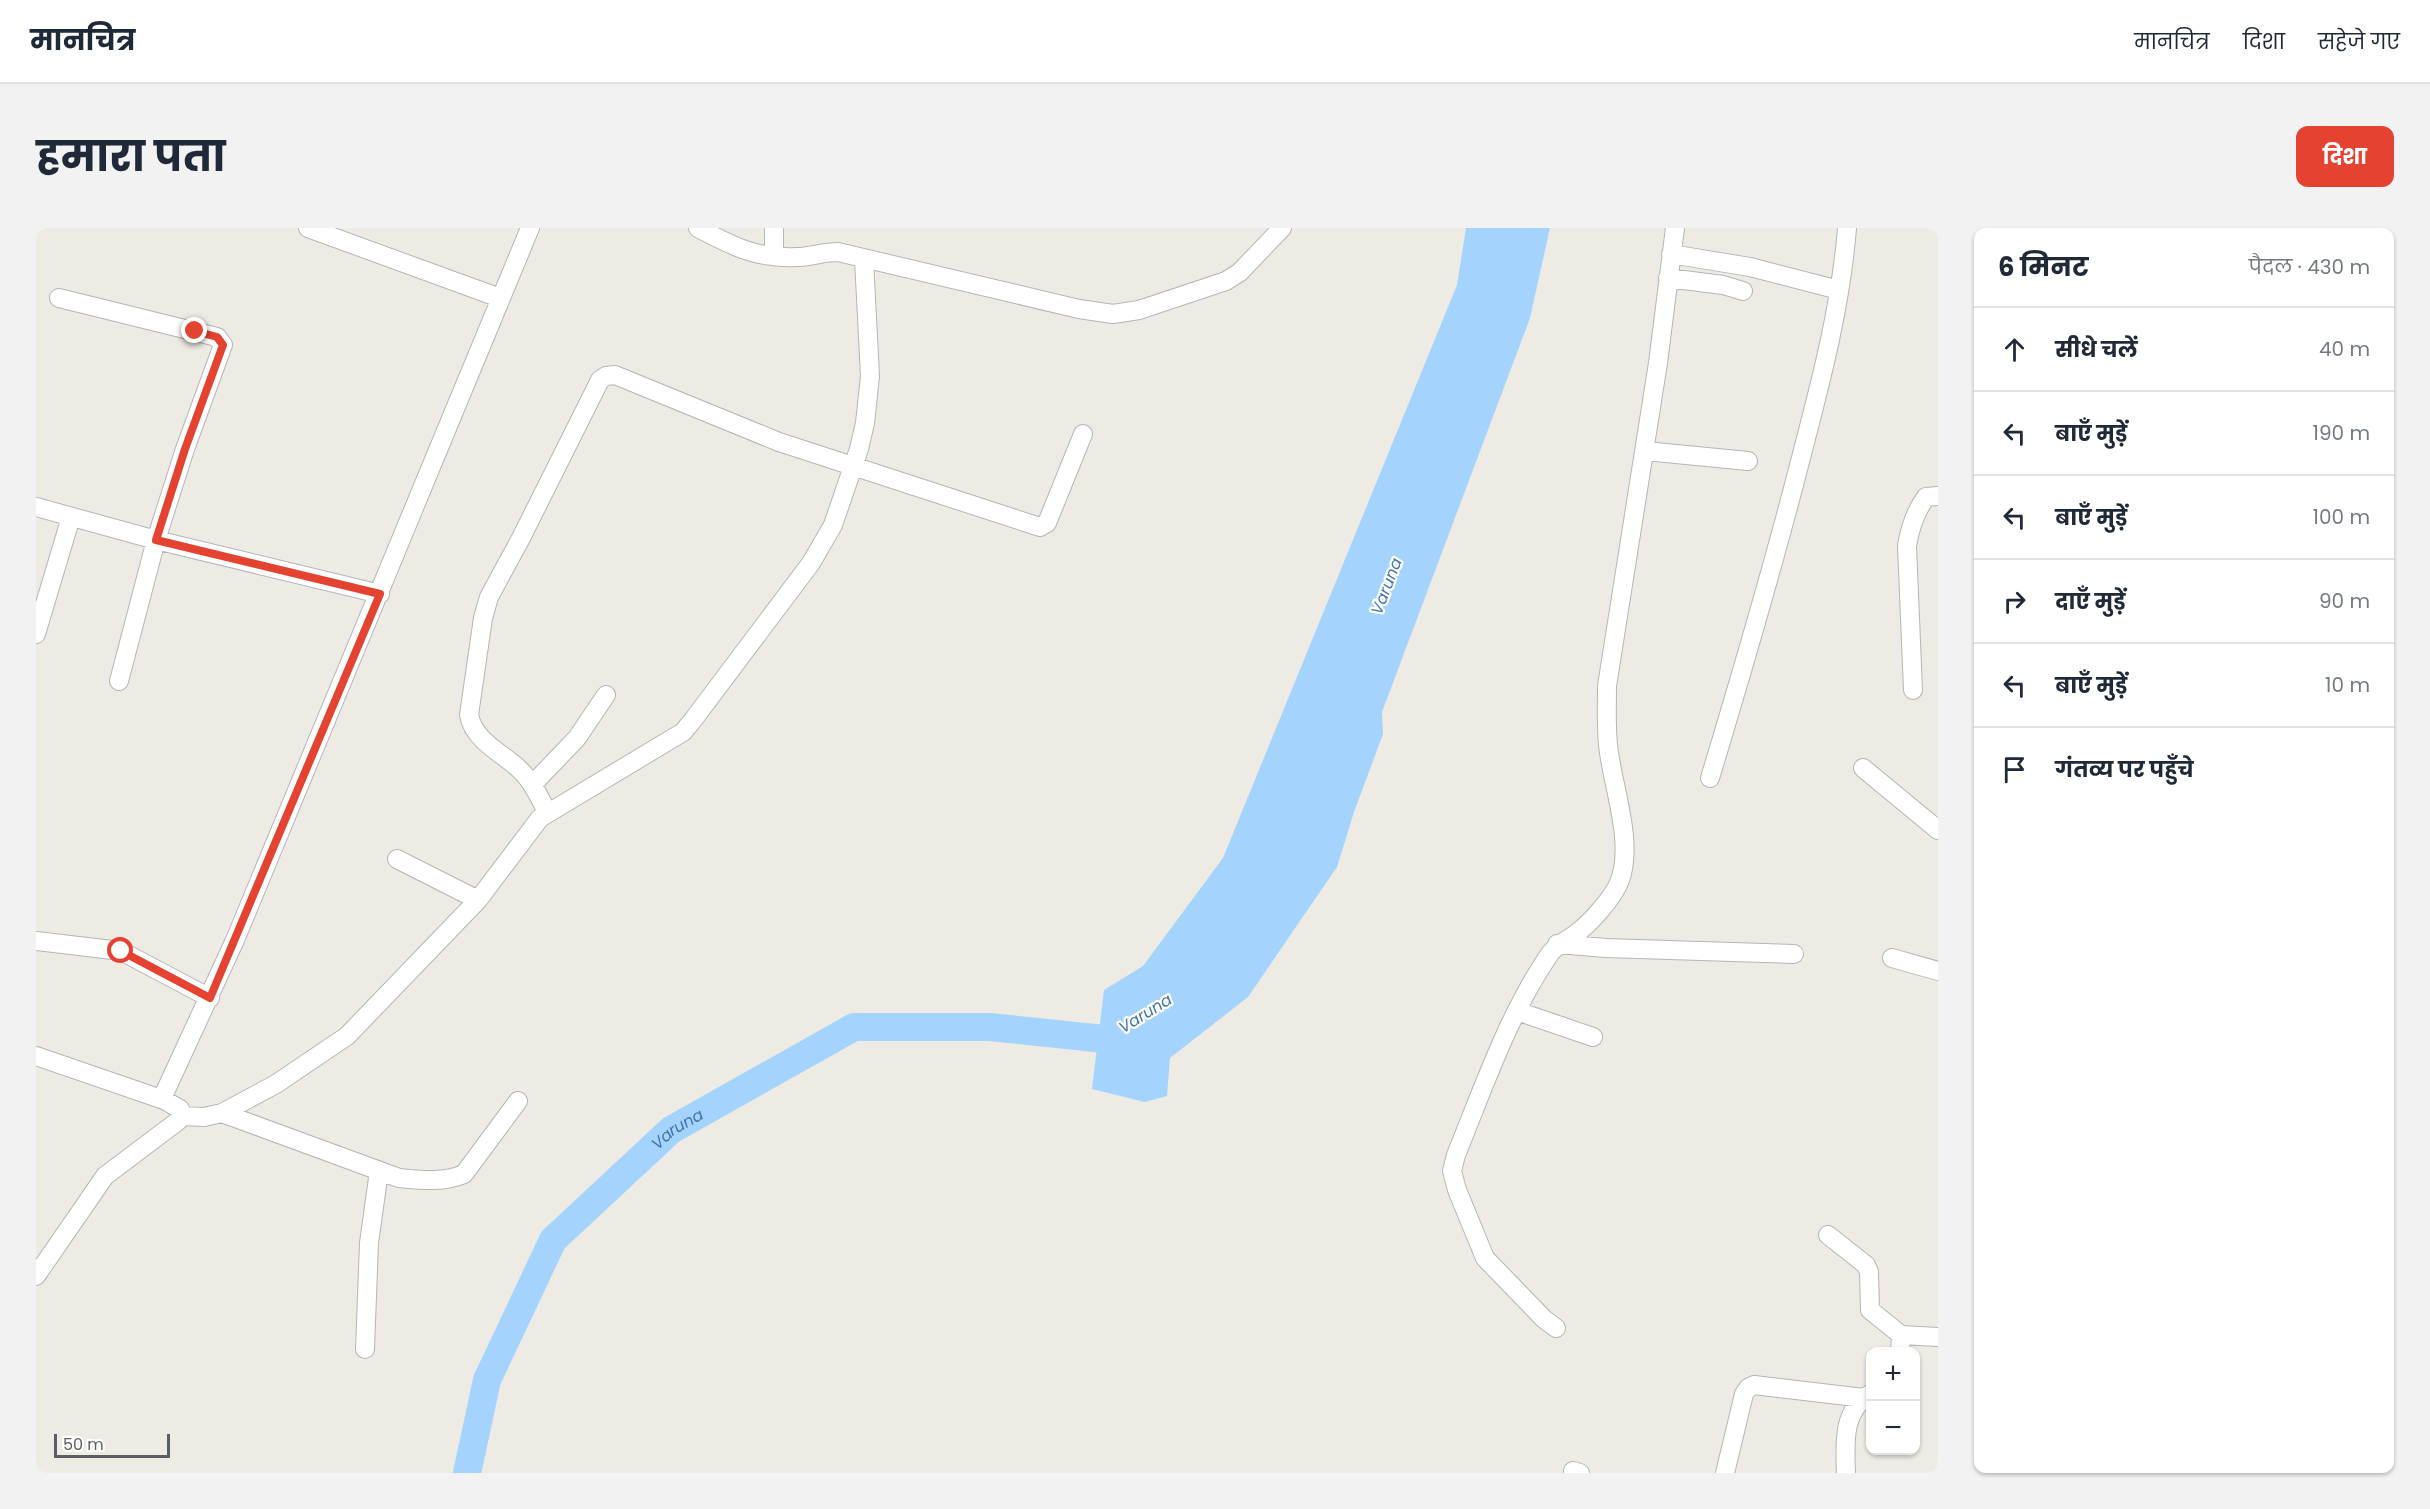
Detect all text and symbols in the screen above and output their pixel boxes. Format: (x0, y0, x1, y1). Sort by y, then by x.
text: मानचित्र (30, 21, 135, 60)
text: मानचित्र (2134, 27, 2210, 56)
text: दिशा (2243, 27, 2285, 56)
text: सहेजे गए (2318, 27, 2400, 56)
button: दिशा (2296, 126, 2394, 187)
text: हमारा पता (36, 127, 226, 186)
text: 6 मिनट (1998, 249, 2088, 285)
text: पैदल · 430 m (2249, 253, 2370, 281)
route end (181, 317, 207, 343)
icon: ahead (1998, 333, 2031, 366)
text: सीधे चलें (2055, 334, 2138, 365)
text: 40 m (2319, 335, 2370, 363)
icon: left (1998, 417, 2031, 450)
text: बाएँ मुड़ें (2055, 418, 2127, 449)
text: 190 m (2313, 419, 2370, 447)
icon: left (1998, 501, 2031, 534)
text: बाएँ मुड़ें (2055, 502, 2127, 533)
text: 100 m (2313, 503, 2370, 531)
water label: Varuna (1365, 554, 1408, 618)
icon: right (1998, 585, 2031, 618)
text: दाएँ मुड़ें (2055, 586, 2126, 617)
text: 90 m (2319, 587, 2370, 615)
icon: left (1998, 669, 2031, 702)
text: बाएँ मुड़ें (2055, 670, 2127, 701)
text: 10 m (2325, 671, 2370, 699)
icon: arrive (1998, 753, 2031, 786)
text: गंतव्य पर पहुँचे (2055, 754, 2194, 785)
route start (107, 937, 133, 963)
water label: Varuna (1114, 988, 1176, 1039)
water label: Varuna (646, 1103, 708, 1155)
map controls (1866, 1347, 1920, 1455)
button: + (1866, 1347, 1920, 1401)
button: − (1866, 1401, 1920, 1455)
scale bar (54, 1431, 170, 1458)
text: 50 m (63, 1433, 104, 1456)

